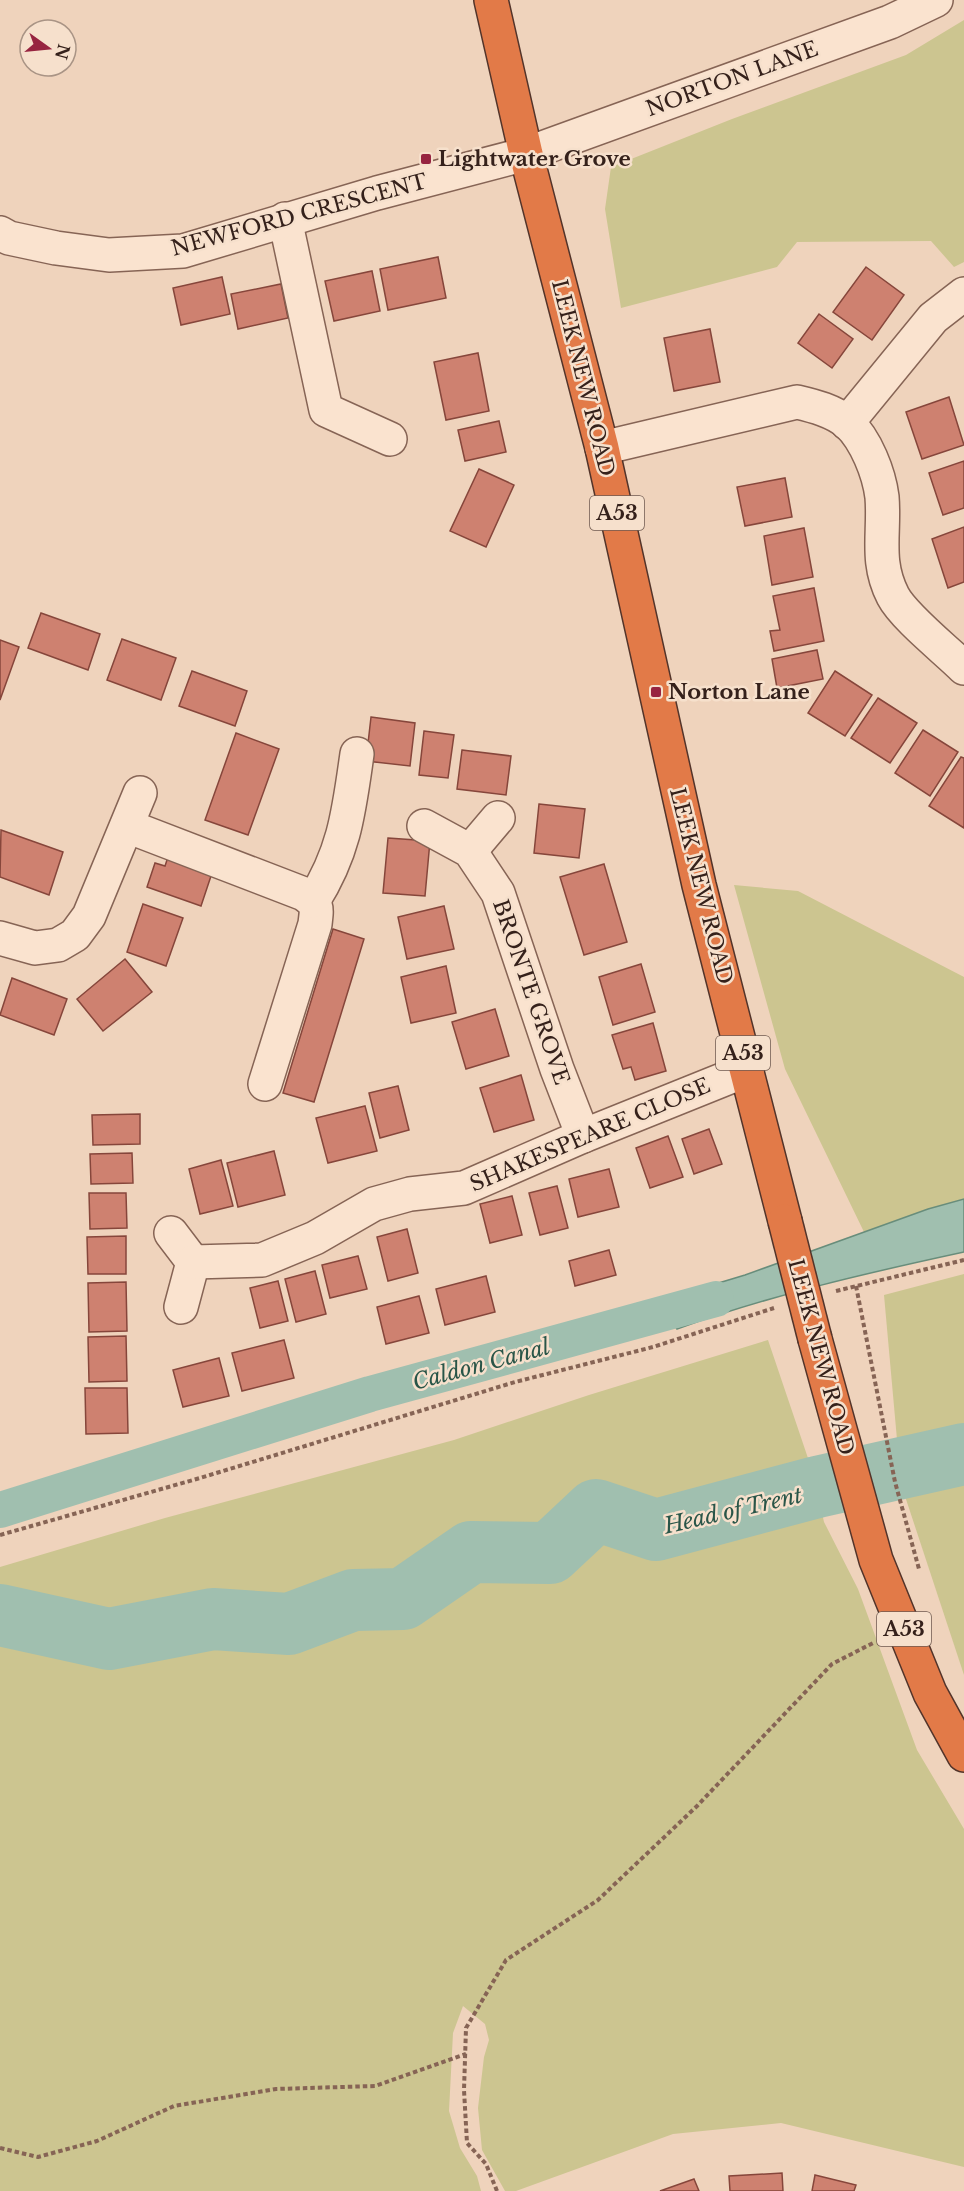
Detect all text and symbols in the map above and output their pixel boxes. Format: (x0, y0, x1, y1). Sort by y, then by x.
north arrow (18, 18, 78, 78)
street label: NORTON LANE (642, 36, 822, 122)
text: N (51, 42, 74, 62)
place label: Lightwater Grove (438, 146, 631, 172)
marker: Lightwater Grove (419, 152, 433, 166)
street label: NEWFORD CRESCENT (168, 168, 430, 262)
street label: LEEK NEW ROAD (546, 277, 620, 479)
road number: A53 (590, 496, 644, 530)
place label: Norton Lane (668, 679, 810, 705)
marker: Norton Lane (649, 685, 663, 699)
street label: LEEK NEW ROAD (664, 785, 738, 987)
street label: BRONTE GROVE (487, 896, 575, 1088)
road number: A53 (716, 1036, 770, 1070)
street label: SHAKESPEARE CLOSE (466, 1072, 714, 1198)
street label: LEEK NEW ROAD (782, 1256, 860, 1458)
water label: Caldon Canal (409, 1333, 553, 1396)
water label: Head of Trent (660, 1481, 805, 1540)
road number: A53 (877, 1612, 931, 1646)

